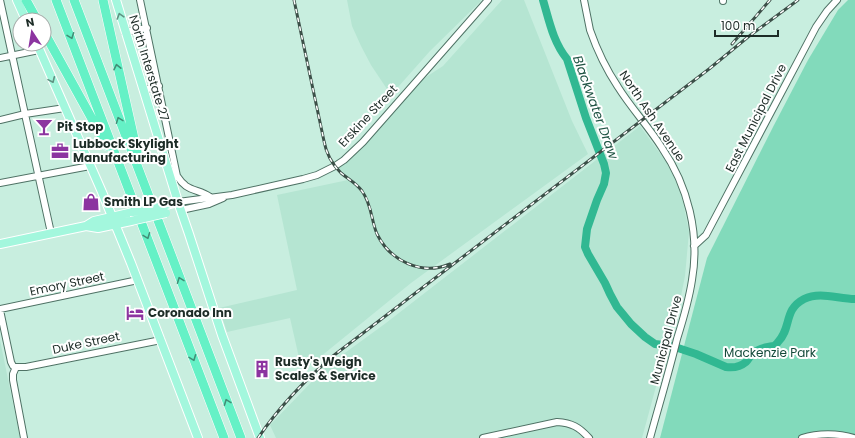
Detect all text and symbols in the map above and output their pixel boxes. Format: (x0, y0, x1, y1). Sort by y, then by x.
north arrow (12, 12, 52, 52)
scale bar (715, 12, 778, 38)
one-way arrow (117, 13, 125, 20)
street label: North Interstate 27 (125, 13, 174, 123)
text: N (24, 14, 36, 31)
text: 100 m (721, 17, 755, 34)
one-way arrow (66, 33, 74, 40)
water label: Blackwater Draw (568, 53, 624, 163)
street label: East Municipal Drive (721, 61, 790, 175)
one-way arrow (114, 63, 122, 70)
street label: North Ash Avenue (616, 67, 689, 164)
one-way arrow (47, 75, 55, 83)
street label: Erskine Street (334, 81, 401, 151)
one-way arrow (116, 116, 124, 123)
bar icon: Pit Stop (34, 117, 54, 137)
place label: Pit Stop (57, 118, 104, 135)
place label: Lubbock Skylight Manufacturing (73, 135, 179, 166)
office icon: Lubbock Skylight Manufacturing (50, 141, 70, 161)
shop icon: Smith LP Gas (81, 192, 101, 212)
place label: Smith LP Gas (104, 193, 183, 210)
one-way arrow (142, 233, 150, 240)
street label: Emory Street (28, 267, 106, 300)
one-way arrow (177, 277, 185, 284)
street label: Municipal Drive (645, 294, 686, 386)
hotel icon: Coronado Inn (125, 303, 145, 323)
place label: Coronado Inn (148, 304, 232, 321)
street label: Duke Street (51, 327, 121, 358)
park label: Mackenzie Park (724, 344, 817, 361)
place label: Rusty's Weigh Scales & Service (275, 353, 376, 384)
one-way arrow (189, 354, 197, 361)
building icon: Rusty's Weigh Scales & Service (252, 359, 272, 379)
one-way arrow (223, 398, 231, 405)

